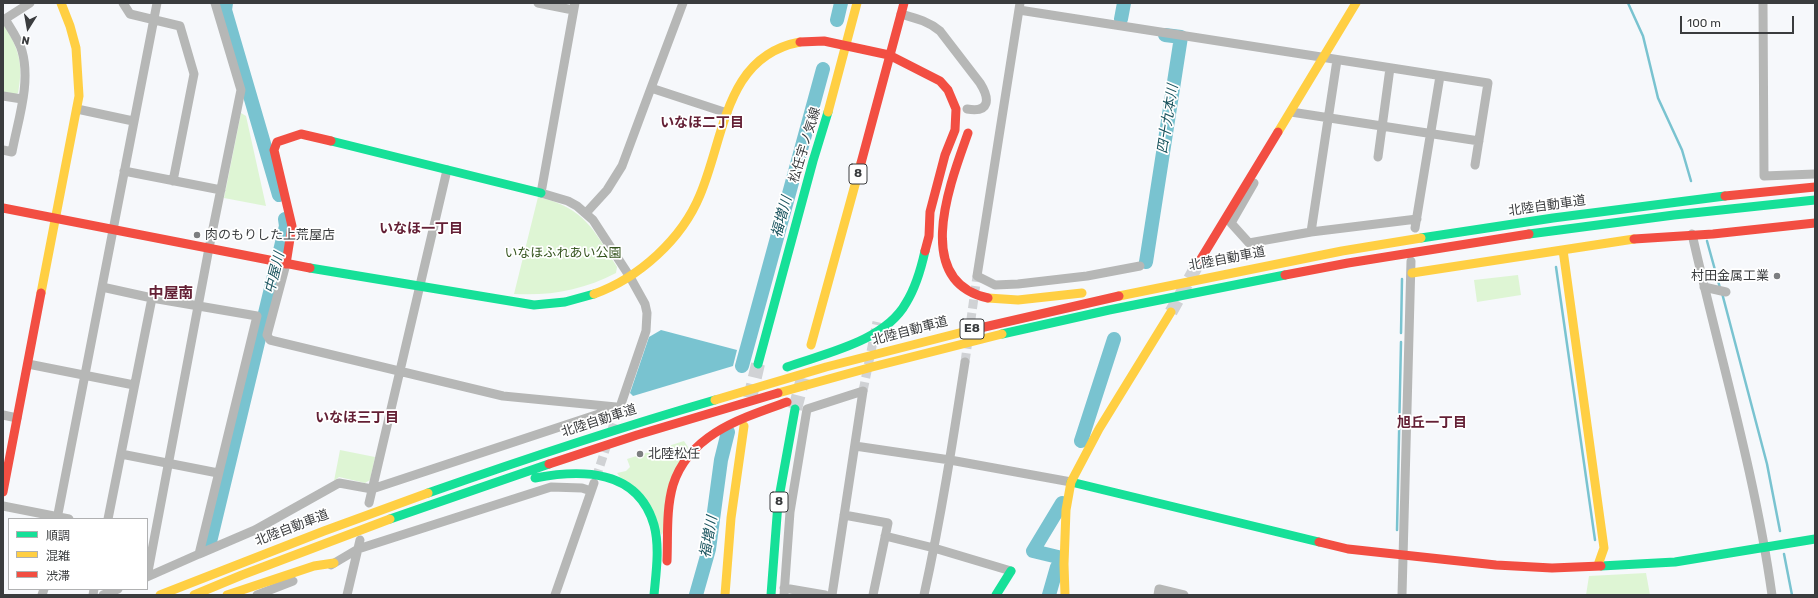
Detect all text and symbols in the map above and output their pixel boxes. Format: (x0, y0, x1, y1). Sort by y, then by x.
north arrow (8, 8, 48, 48)
scale bar (1682, 8, 1796, 34)
text: 100 m (1687, 16, 1721, 30)
text: N (20, 33, 31, 47)
water label: 四十九本川 (1154, 83, 1182, 155)
street label: 松任宇ノ気線 (786, 105, 824, 185)
district label: いなほ二丁目 (660, 115, 744, 131)
road number: 8 (849, 164, 867, 184)
street label: 北陸自動車道 (1507, 193, 1587, 219)
water label: 福増川 (768, 195, 796, 239)
district label: いなほ一丁目 (379, 221, 463, 237)
place label: 肉のもりした上荒屋店 (205, 227, 335, 243)
marker: 肉のもりした上荒屋店 (192, 230, 202, 240)
street label: 北陸自動車道 (1187, 244, 1267, 274)
park label: いなほふれあい公園 (505, 245, 621, 261)
water label: 中屋川 (262, 251, 288, 295)
place label: 村田金属工業 (1691, 268, 1769, 284)
marker: 村田金属工業 (1772, 271, 1782, 281)
district label: 中屋南 (149, 285, 193, 303)
street label: 北陸自動車道 (870, 313, 950, 349)
road number: E8 (960, 319, 984, 339)
street label: 北陸自動車道 (559, 402, 639, 440)
district label: いなほ三丁目 (315, 410, 399, 426)
district label: 旭丘一丁目 (1397, 415, 1467, 431)
place label: 北陸松任 (648, 446, 700, 462)
marker: 北陸松任 (635, 449, 645, 459)
road number: 8 (770, 492, 788, 512)
street label: 北陸自動車道 (253, 507, 331, 549)
water label: 福増川 (697, 515, 721, 559)
legend (8, 518, 148, 590)
text: 順調 (46, 529, 70, 543)
text: 混雑 (46, 549, 70, 563)
text: 渋滞 (46, 569, 70, 583)

